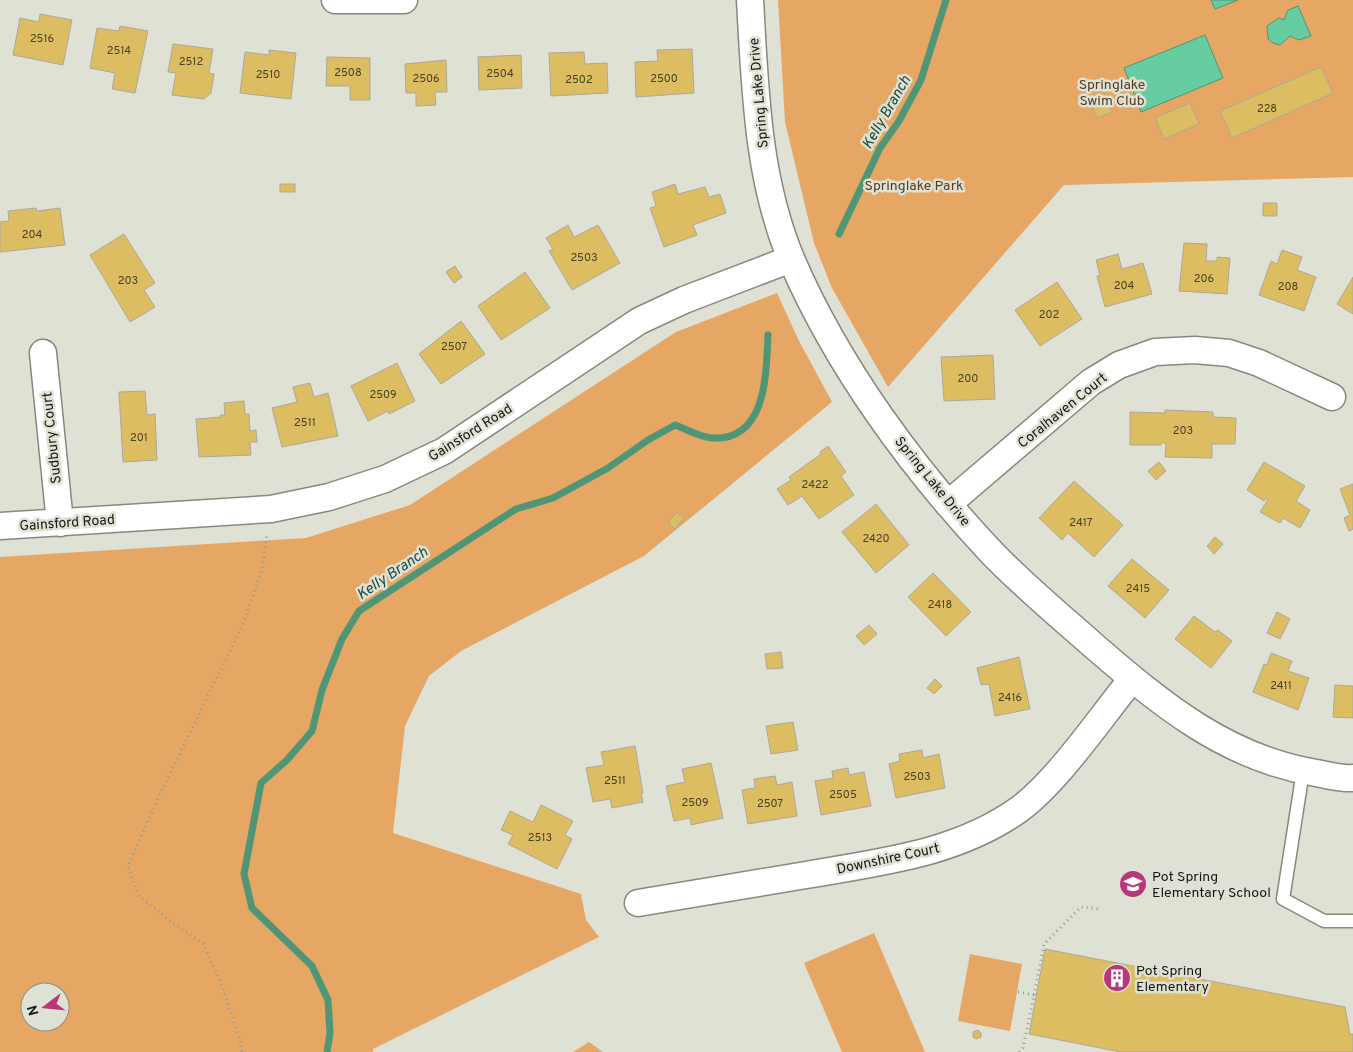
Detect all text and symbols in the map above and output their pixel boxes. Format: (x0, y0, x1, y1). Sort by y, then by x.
house number: 2516 (30, 32, 54, 46)
street label: Spring Lake Drive (746, 37, 773, 149)
house number: 2514 (107, 44, 131, 58)
house number: 2512 (179, 55, 203, 69)
house number: 2508 (334, 66, 362, 80)
house number: 2504 (486, 67, 514, 81)
house number: 2510 (256, 68, 280, 82)
house number: 2506 (412, 72, 440, 86)
house number: 2500 (650, 72, 678, 86)
house number: 2502 (565, 73, 593, 87)
water label: Kelly Branch (859, 73, 916, 153)
park label: Springlake Swim Club (1079, 77, 1145, 110)
house number: 228 (1257, 102, 1277, 116)
park label: Springlake Park (865, 178, 963, 195)
house number: 204 (22, 228, 42, 242)
house number: 2503 (570, 251, 598, 265)
house number: 206 (1194, 272, 1214, 286)
house number: 203 (118, 274, 138, 288)
house number: 204 (1114, 279, 1134, 293)
house number: 208 (1278, 280, 1298, 294)
house number: 202 (1039, 308, 1059, 322)
house number: 2507 (441, 340, 467, 354)
street label: Coralhaven Court (1015, 370, 1111, 452)
house number: 200 (958, 372, 978, 386)
house number: 2509 (369, 388, 397, 402)
street label: Sudbury Court (39, 391, 66, 485)
street label: Gainsford Road (426, 401, 516, 466)
house number: 2511 (294, 416, 316, 430)
house number: 203 (1173, 424, 1193, 438)
house number: 201 (130, 431, 148, 445)
street label: Spring Lake Drive (890, 434, 973, 530)
house number: 2422 (802, 478, 828, 492)
street label: Gainsford Road (19, 512, 115, 535)
house number: 2417 (1069, 516, 1093, 530)
house number: 2420 (862, 532, 890, 546)
water label: Kelly Branch (354, 544, 432, 605)
house number: 2415 (1126, 582, 1150, 596)
house number: 2418 (928, 598, 952, 612)
house number: 2411 (1270, 679, 1292, 693)
house number: 2416 (998, 691, 1022, 705)
house number: 2503 (903, 770, 931, 784)
house number: 2511 (604, 774, 626, 788)
house number: 2505 (829, 788, 857, 802)
house number: 2509 (681, 796, 709, 810)
house number: 2507 (757, 797, 783, 811)
house number: 2513 (528, 831, 552, 845)
street label: Downshire Court (835, 840, 941, 879)
school or university icon: Pot Spring Elementary School (1118, 869, 1148, 899)
place label: Pot Spring Elementary School (1152, 869, 1271, 902)
building icon: Pot Spring Elementary (1102, 963, 1132, 993)
place label: Pot Spring Elementary (1136, 963, 1209, 996)
north arrow (20, 982, 70, 1032)
text: N (24, 1003, 44, 1017)

